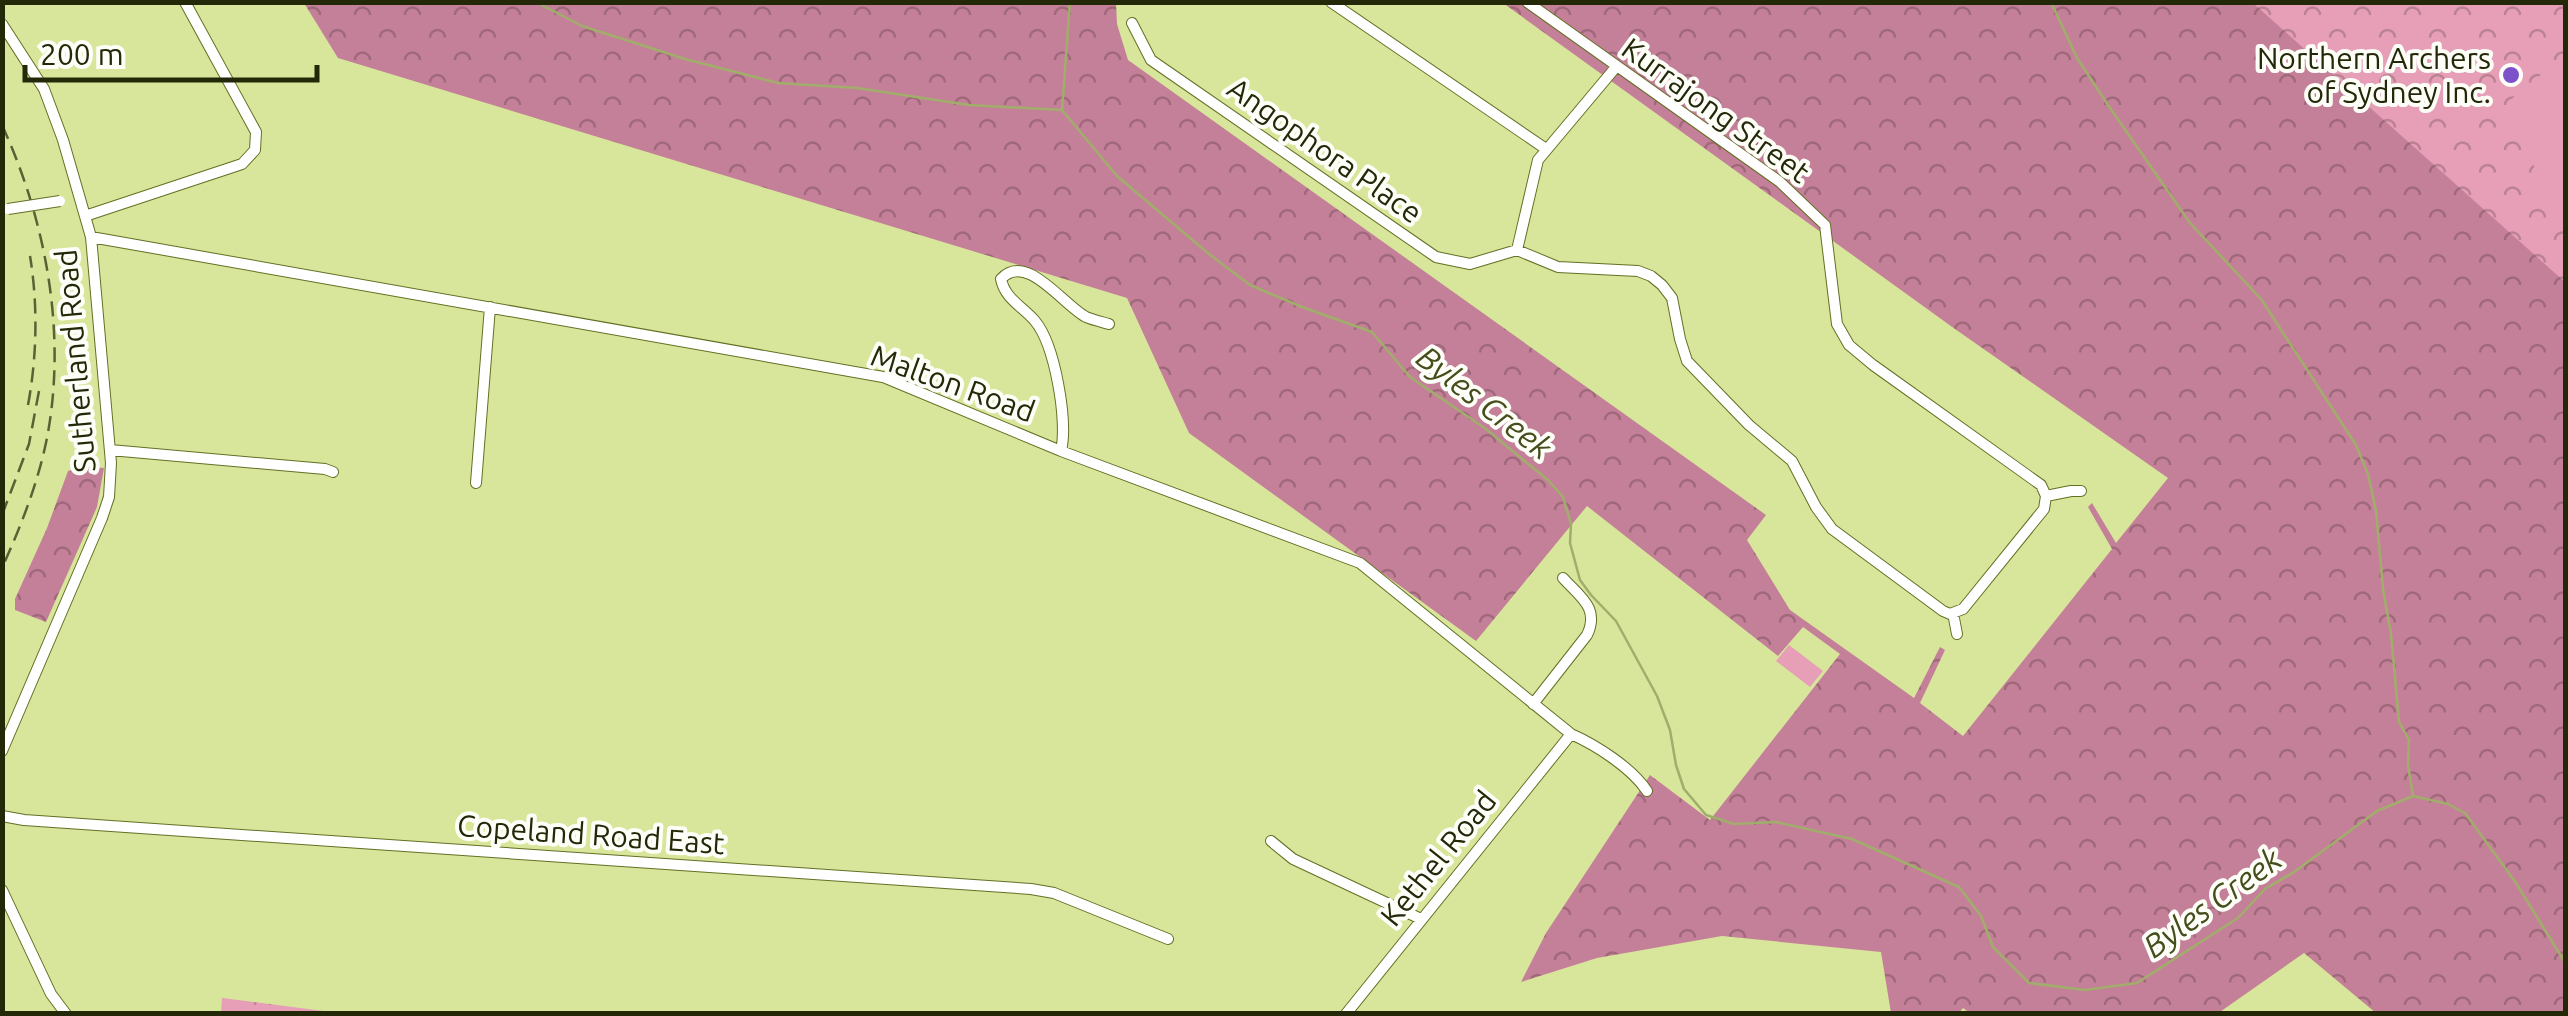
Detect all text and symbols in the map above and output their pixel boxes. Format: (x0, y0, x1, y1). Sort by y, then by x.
scale bar (25, 20, 318, 82)
street label: Kurrajong Street (1616, 31, 1816, 189)
text: 200 m (40, 37, 124, 71)
place label: Northern Archers of Sydney Inc. (2257, 41, 2491, 109)
marker: Northern Archers of Sydney Inc. (2500, 64, 2522, 86)
street label: Angophora Place (1221, 70, 1429, 230)
street label: Sutherland Road (48, 248, 102, 474)
street label: Malton Road (866, 338, 1040, 428)
water label: Byles Creek (1410, 338, 1560, 466)
street label: Kethel Road (1373, 784, 1503, 932)
street label: Copeland Road East (456, 808, 726, 860)
water label: Byles Creek (2136, 840, 2288, 964)

